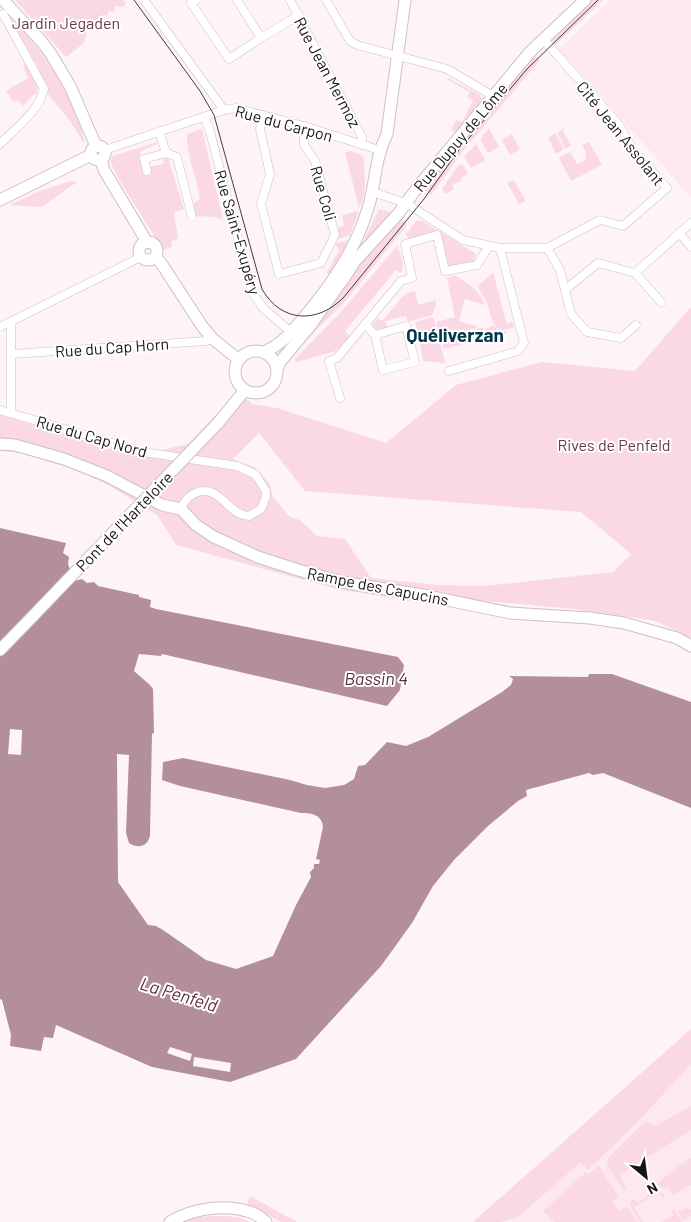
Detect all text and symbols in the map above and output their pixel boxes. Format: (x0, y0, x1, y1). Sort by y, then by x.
park label: Jardin Jegaden (12, 13, 120, 32)
street label: Rue Jean Mermoz (291, 13, 365, 131)
street label: Cité Jean Assolant (573, 77, 669, 189)
street label: Rue Dupuy de Lôme (409, 79, 511, 195)
street label: Rue du Carpon (233, 101, 335, 145)
street label: Rue Coli (307, 163, 341, 223)
street label: Rue Saint-Exupéry (211, 167, 265, 297)
district label: Quéliverzan (406, 323, 504, 346)
street label: Rue du Cap Horn (54, 334, 170, 360)
street label: Rue du Cap Nord (34, 411, 150, 461)
park label: Rives de Penfeld (557, 435, 671, 454)
street label: Pont de l'Harteloire (72, 467, 176, 575)
street label: Rampe des Capucins (306, 563, 450, 609)
water label: Bassin 4 (344, 667, 408, 689)
water label: La Penfeld (138, 972, 221, 1016)
north arrow (621, 1152, 671, 1202)
text: N (644, 1179, 661, 1198)

